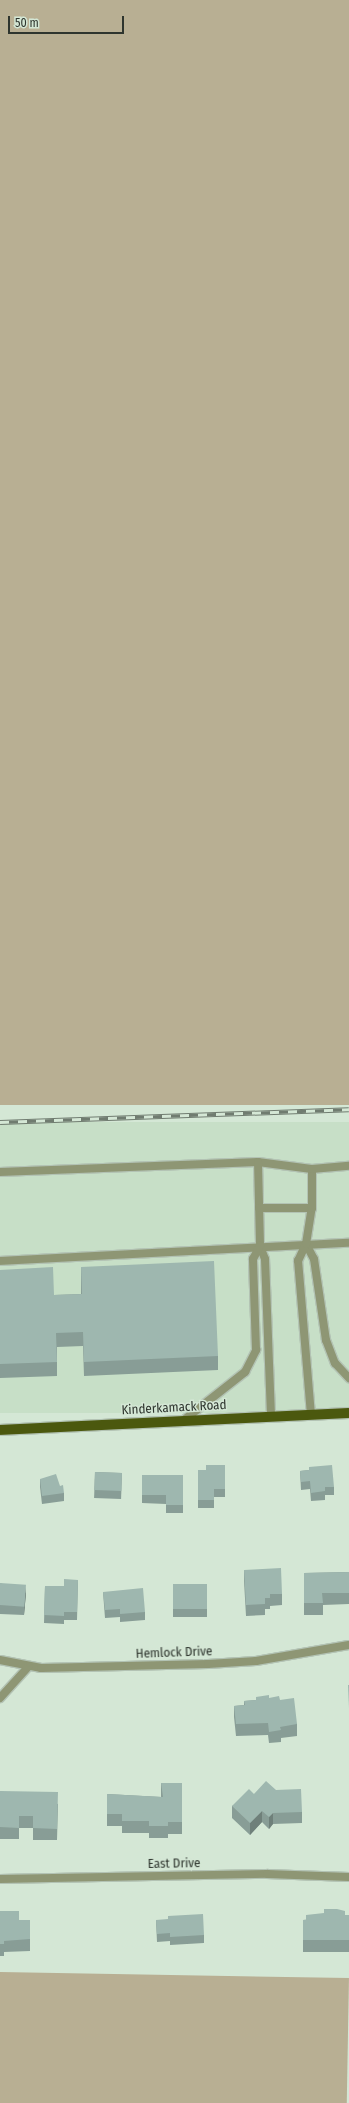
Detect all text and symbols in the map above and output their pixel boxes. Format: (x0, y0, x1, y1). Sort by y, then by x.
scale bar (10, 8, 126, 34)
text: 50 m (15, 16, 39, 30)
street label: Kinderkamack Road (121, 1397, 227, 1419)
street label: Hemlock Drive (135, 1644, 213, 1662)
street label: East Drive (148, 1856, 200, 1872)

